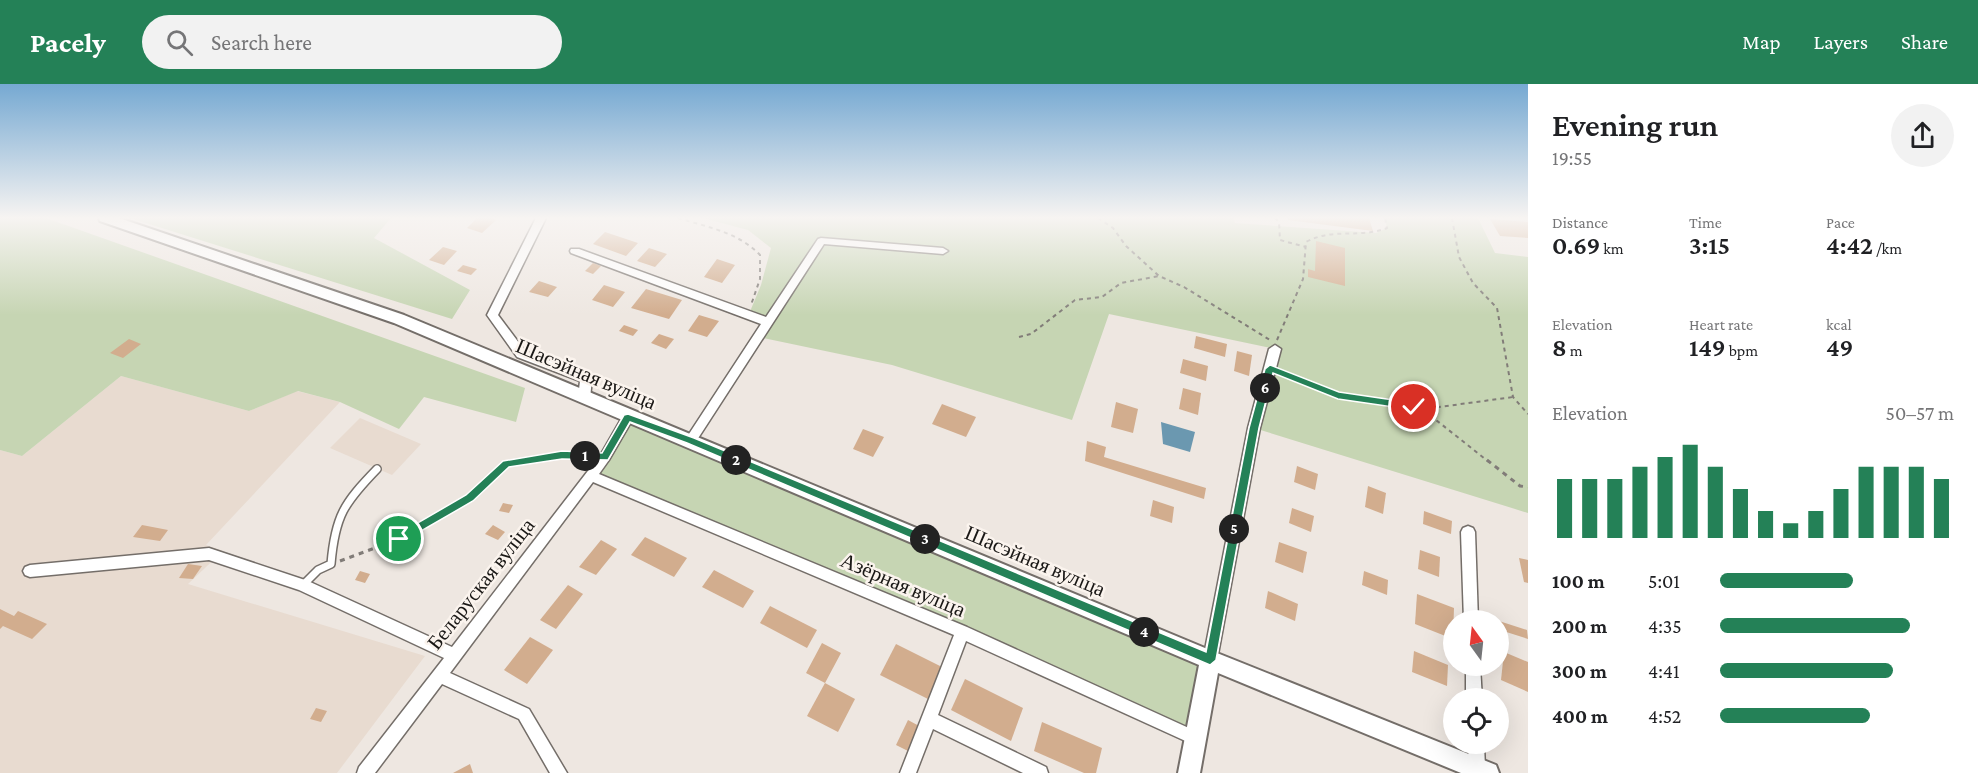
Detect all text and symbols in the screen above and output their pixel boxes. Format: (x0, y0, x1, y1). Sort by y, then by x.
search box (142, 15, 562, 69)
icon: search (163, 26, 196, 59)
text: Pacely (30, 27, 106, 58)
text: Search here (211, 30, 312, 55)
text: Map (1742, 30, 1781, 54)
text: Layers (1814, 30, 1868, 54)
text: Share (1901, 30, 1948, 54)
button: share (1891, 104, 1954, 167)
text: Evening run (1552, 106, 1718, 143)
text: 19:55 (1552, 147, 1592, 169)
text: Distance (1552, 214, 1608, 231)
text: Time (1689, 214, 1722, 231)
text: Pace (1826, 214, 1855, 231)
text: 0.69 (1552, 231, 1600, 260)
text: 3:15 (1689, 231, 1730, 260)
text: 4:42 (1826, 231, 1873, 260)
text: km (1600, 240, 1624, 257)
text: /km (1873, 240, 1902, 257)
text: Elevation (1552, 316, 1613, 333)
text: Heart rate (1689, 316, 1753, 333)
text: kcal (1826, 316, 1852, 333)
text: 8 (1552, 333, 1567, 362)
text: 149 (1689, 333, 1726, 362)
text: 49 (1826, 333, 1853, 362)
street label: Шасэйная вуліца (512, 334, 660, 415)
text: m (1567, 342, 1583, 359)
text: bpm (1726, 342, 1758, 359)
pin: 6 (1250, 373, 1280, 403)
text: 6 (1261, 379, 1269, 396)
pin (1388, 381, 1439, 432)
icon: check (1397, 390, 1430, 423)
text: Elevation (1552, 402, 1628, 424)
text: 50–57 m (1886, 402, 1954, 424)
pin: 1 (570, 441, 600, 471)
pin: 2 (721, 445, 751, 475)
text: 1 (582, 447, 588, 464)
text: 2 (732, 451, 740, 468)
pin (373, 513, 424, 564)
street label: Беларуская вуліца (422, 513, 540, 654)
pin: 5 (1219, 514, 1249, 544)
text: 5 (1230, 520, 1238, 537)
street label: Шасэйная вуліца (961, 521, 1109, 602)
icon: arrive (382, 522, 415, 555)
pin: 3 (910, 524, 940, 554)
text: 3 (921, 530, 929, 547)
street label: Азёрная вуліца (837, 548, 970, 622)
text: 100 m (1552, 570, 1605, 592)
text: 5:01 (1648, 570, 1680, 592)
north arrow (1443, 610, 1509, 676)
map controls (1443, 610, 1509, 754)
text: 200 m (1552, 615, 1607, 637)
text: 4:35 (1648, 615, 1682, 637)
pin: 4 (1129, 617, 1159, 647)
text: 4 (1140, 623, 1148, 640)
text: 300 m (1552, 660, 1607, 682)
text: 4:41 (1648, 660, 1680, 682)
button: locate (1443, 688, 1509, 754)
text: 400 m (1552, 705, 1608, 727)
text: 4:52 (1648, 705, 1681, 727)

